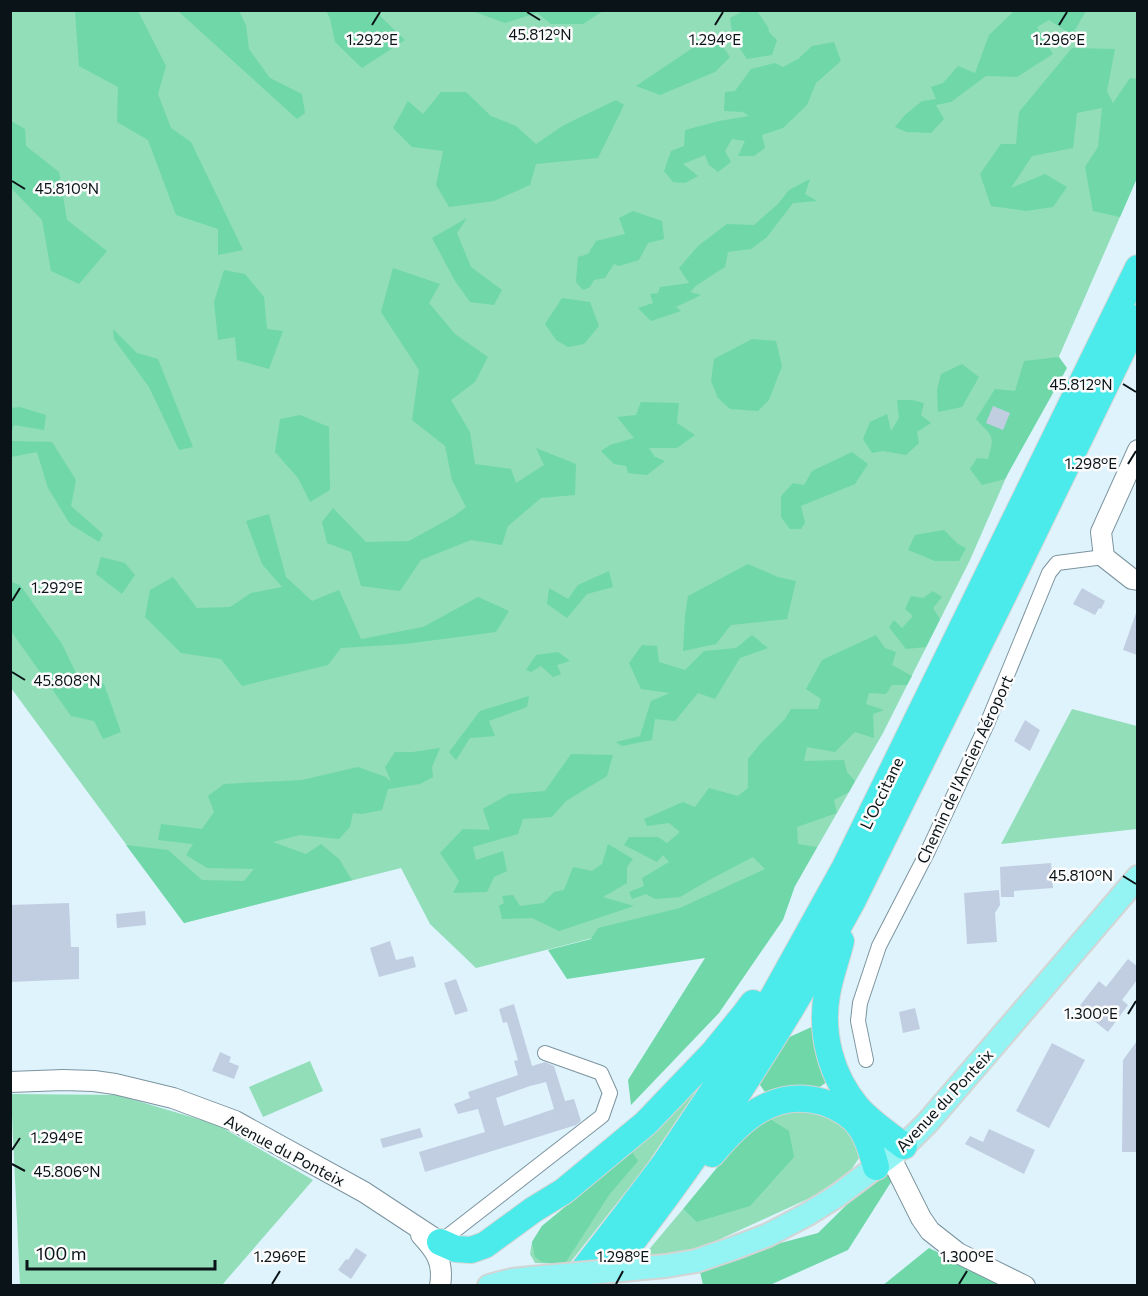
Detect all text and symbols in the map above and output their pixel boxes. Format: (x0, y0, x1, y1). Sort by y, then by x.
text: 45.812°N (509, 25, 571, 43)
text: 1.292°E (346, 30, 398, 48)
text: 1.294°E (689, 30, 741, 48)
text: 1.296°E (1033, 30, 1085, 48)
text: 45.810°N (35, 179, 99, 197)
text: 45.812°N (1050, 375, 1112, 393)
text: 1.298°E (1065, 454, 1117, 472)
text: 1.292°E (31, 578, 83, 596)
text: 45.808°N (34, 671, 100, 689)
street label: Chemin de l'Ancien Aéroport (912, 671, 1016, 866)
street label: L'Occitane (855, 754, 907, 832)
text: 45.810°N (1049, 866, 1113, 884)
text: 1.300°E (1064, 1004, 1118, 1022)
street label: Avenue du Ponteix (891, 1044, 997, 1155)
street label: Avenue du Ponteix (222, 1110, 349, 1190)
text: 1.294°E (31, 1128, 83, 1146)
text: 45.806°N (34, 1162, 100, 1180)
scale bar (27, 1233, 214, 1271)
text: 100 m (36, 1242, 86, 1264)
text: 1.296°E (254, 1247, 306, 1265)
text: 1.298°E (597, 1247, 649, 1265)
text: 1.300°E (940, 1247, 994, 1265)

